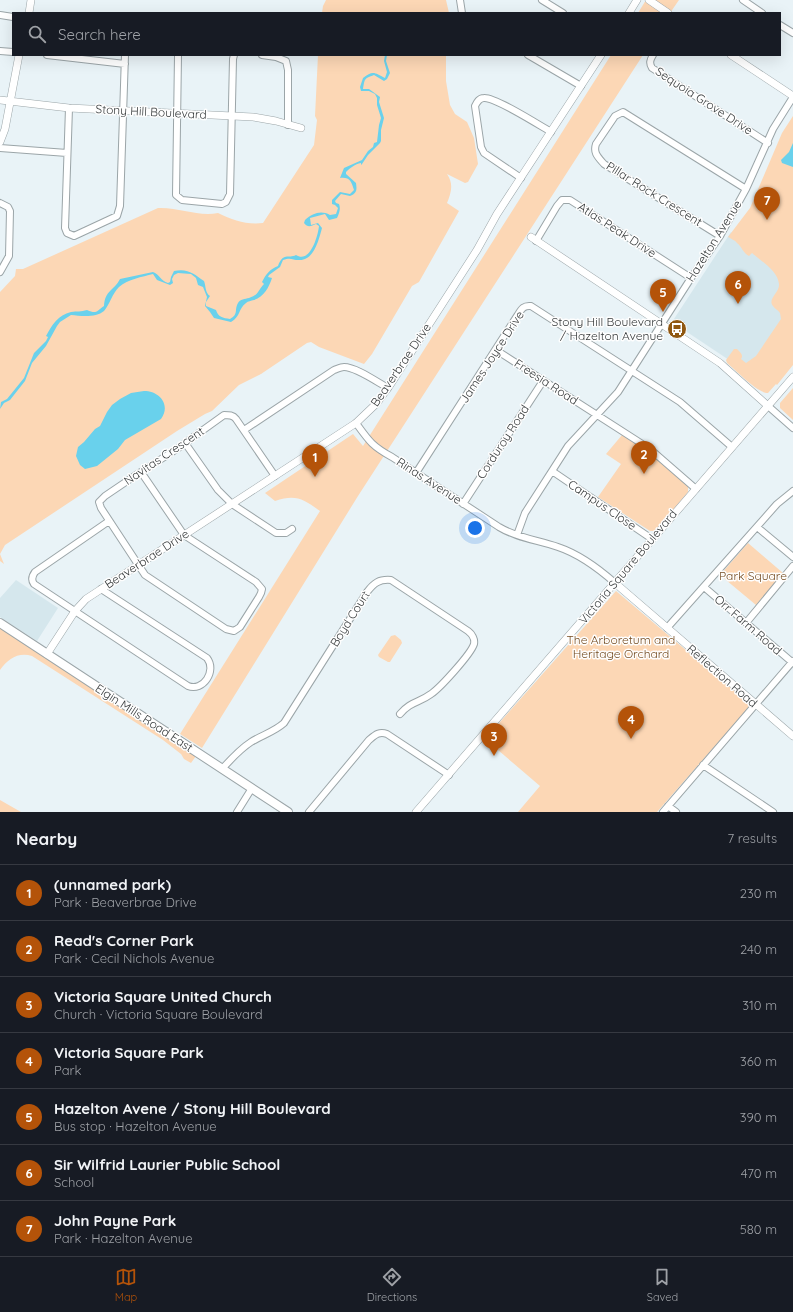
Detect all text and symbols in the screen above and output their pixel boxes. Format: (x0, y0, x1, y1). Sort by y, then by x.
search box (12, 12, 781, 56)
icon: search (26, 23, 48, 45)
text: Search here (58, 25, 141, 44)
street label: Sequoia Grove Drive (653, 63, 756, 138)
street label: Stony Hill Boulevard (95, 101, 207, 122)
street label: Pillar Rock Crescent (604, 158, 705, 229)
pin: 7 (754, 187, 780, 220)
street label: Hazelton Avenue (682, 197, 745, 284)
street label: Atlas Peak Drive (575, 199, 659, 261)
pin: 6 (725, 271, 751, 304)
pin: 5 (650, 279, 676, 312)
street label: James Joyce Drive (456, 308, 527, 406)
place label: Stony Hill Boulevard / Hazelton Avenue (552, 314, 663, 343)
bus stop icon: Stony Hill Boulevard / Hazelton Avenue (666, 318, 688, 340)
street label: Beaverbrae Drive (367, 320, 434, 409)
street label: Freesia Road (512, 355, 581, 408)
street label: Corduroy Road (473, 402, 532, 482)
street label: Navitas Crescent (121, 423, 207, 488)
pin: 2 (631, 441, 657, 474)
pin: 1 (302, 444, 328, 477)
street label: Rinas Avenue (394, 454, 465, 507)
street label: Campus Close (565, 476, 639, 533)
street label: Victoria Square Boulevard (575, 506, 680, 627)
your location (465, 518, 485, 538)
street label: Beaverbrae Drive (102, 526, 192, 591)
park label: Park Square (719, 568, 787, 583)
street label: Boyd Court (327, 588, 373, 649)
street label: Orr Farm Road (712, 591, 785, 658)
park label: The Arboretum and Heritage Orchard (567, 632, 675, 661)
street label: Reflection Road (684, 641, 761, 710)
street label: Elgin Mills Road East (93, 680, 196, 755)
pin: 4 (618, 706, 644, 739)
pin: 3 (481, 723, 507, 756)
text: Nearby (16, 828, 77, 849)
text: 7 results (728, 830, 777, 846)
text: (unnamed park) (54, 875, 171, 894)
text: 1 (26, 885, 32, 901)
text: 230 m (740, 885, 777, 901)
text: Park · Beaverbrae Drive (54, 894, 197, 910)
text: Read's Corner Park (54, 931, 194, 950)
text: 2 (25, 941, 33, 957)
text: 240 m (740, 941, 777, 957)
text: Park · Cecil Nichols Avenue (54, 950, 214, 966)
text: Victoria Square United Church (54, 987, 272, 1006)
text: 3 (26, 997, 32, 1013)
text: 310 m (742, 997, 777, 1013)
text: Church · Victoria Square Boulevard (54, 1006, 263, 1022)
text: Victoria Square Park (54, 1043, 204, 1062)
text: 4 (25, 1053, 33, 1069)
text: 360 m (740, 1053, 777, 1069)
text: Park (54, 1062, 82, 1078)
text: Hazelton Avene / Stony Hill Boulevard (54, 1099, 331, 1118)
text: 5 (25, 1109, 33, 1125)
text: 390 m (740, 1109, 777, 1125)
text: Bus stop · Hazelton Avenue (54, 1118, 217, 1134)
text: Sir Wilfrid Laurier Public School (54, 1155, 280, 1174)
text: 6 (25, 1165, 33, 1181)
text: 470 m (741, 1165, 777, 1181)
text: School (54, 1174, 94, 1190)
text: John Payne Park (54, 1211, 176, 1230)
text: 7 (25, 1221, 33, 1237)
text: 580 m (740, 1221, 777, 1237)
text: Park · Hazelton Avenue (54, 1230, 193, 1246)
tab: Map (115, 1266, 137, 1304)
tab: Directions (367, 1266, 417, 1304)
tab: Saved (647, 1266, 678, 1304)

